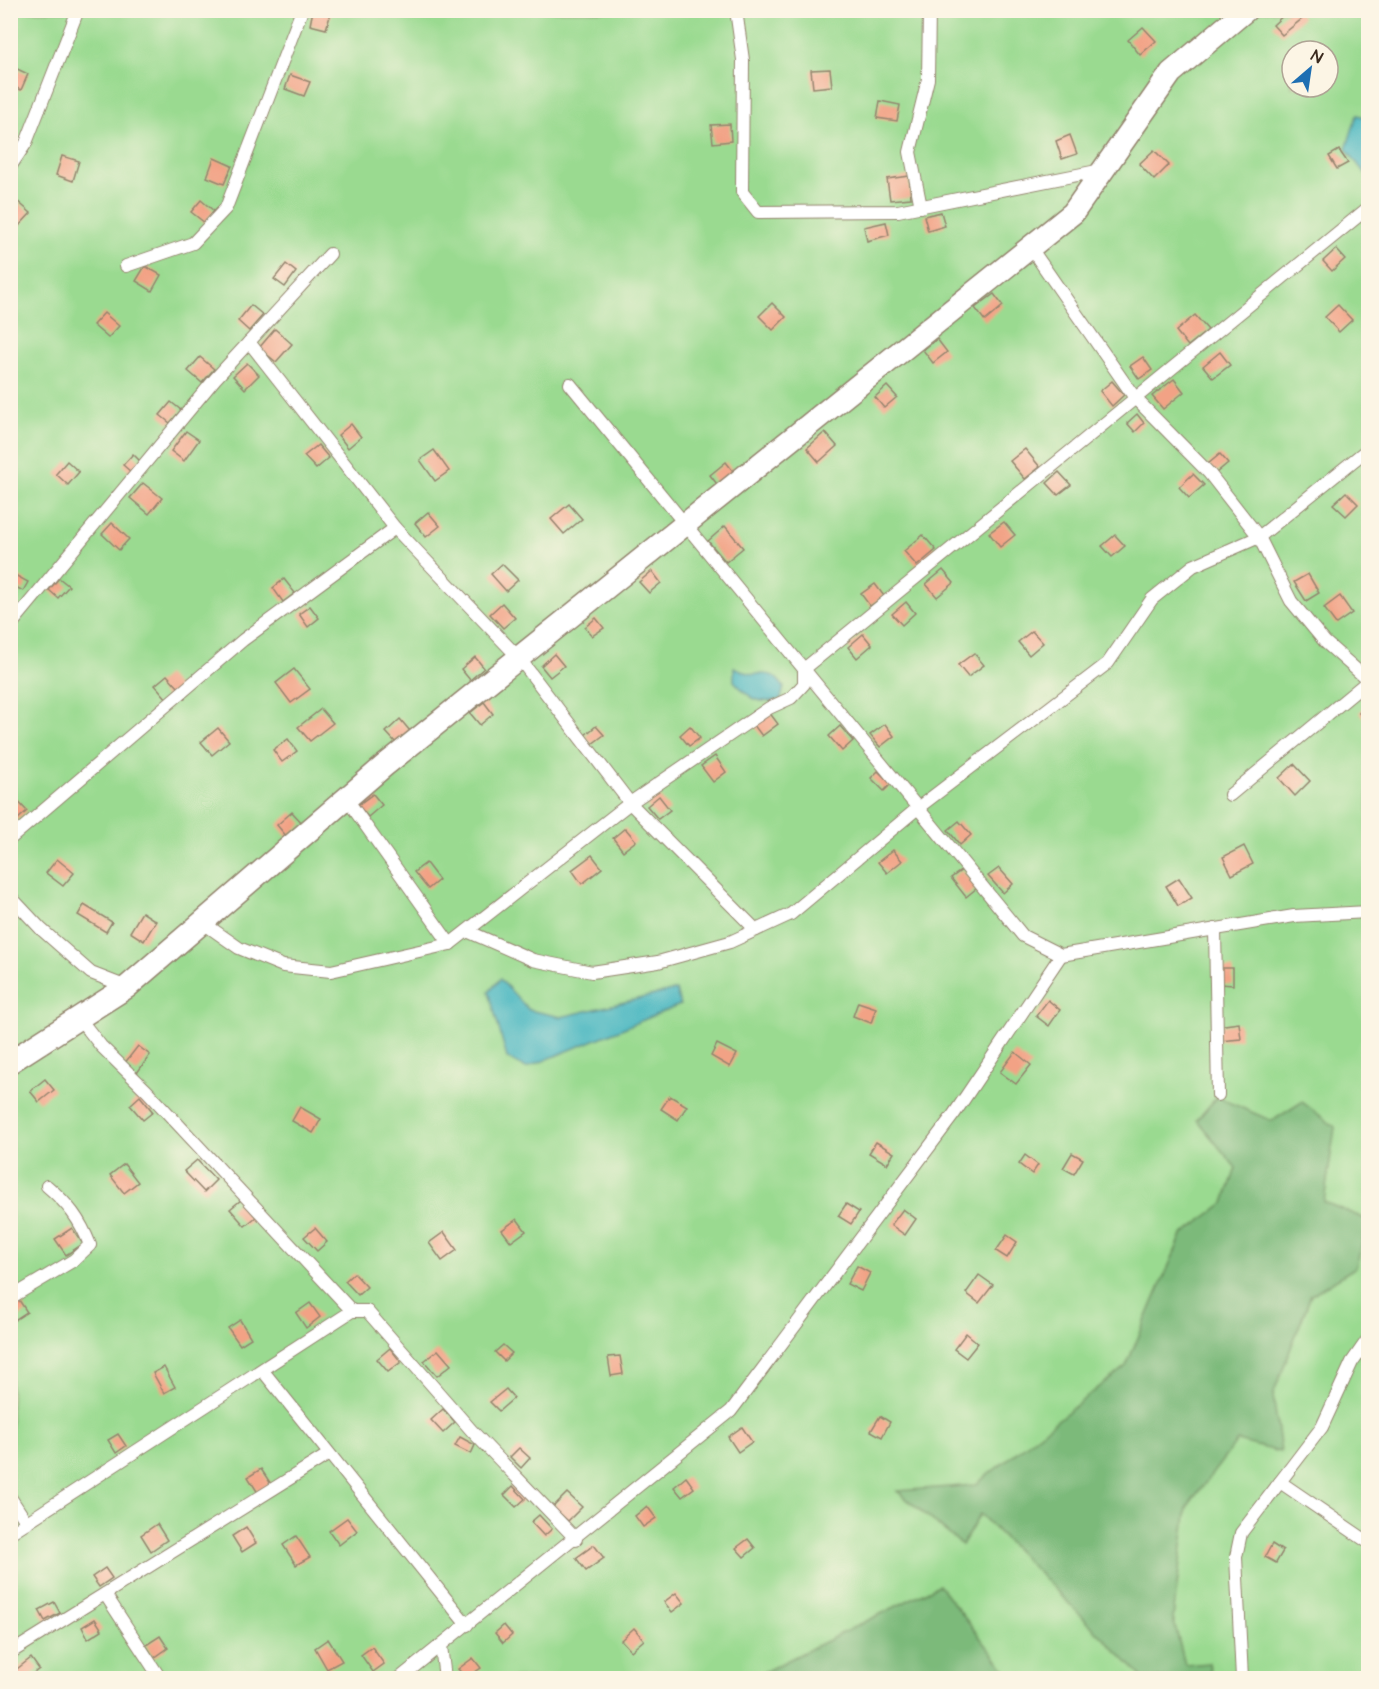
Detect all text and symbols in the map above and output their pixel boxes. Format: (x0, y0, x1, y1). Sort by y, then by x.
north arrow (1280, 39, 1340, 99)
text: N (1307, 45, 1327, 69)

